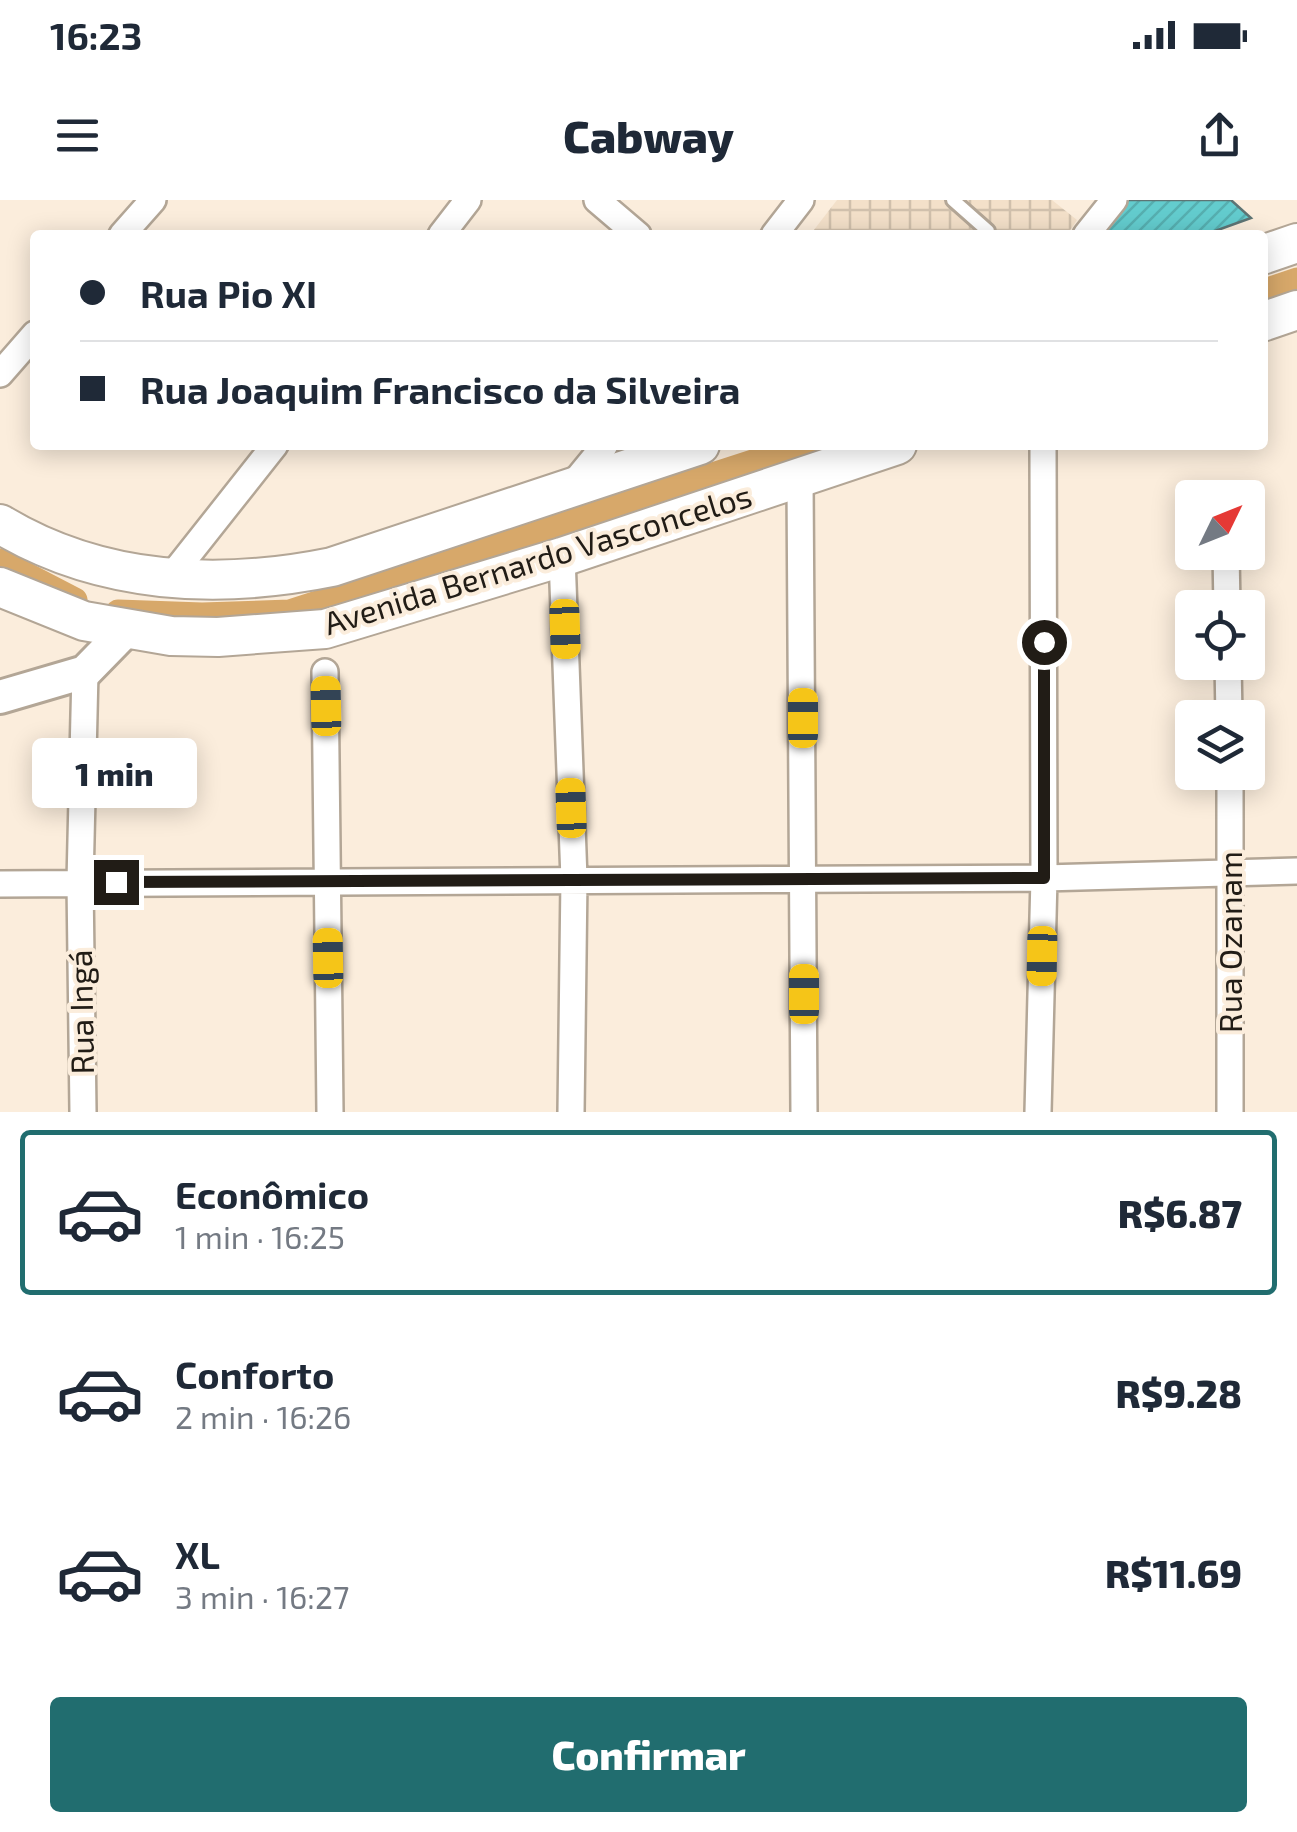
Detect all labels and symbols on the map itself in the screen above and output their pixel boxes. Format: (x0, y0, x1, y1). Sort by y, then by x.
street label: Avenida Bernardo Vasconcelos (319, 475, 756, 641)
north arrow (1175, 480, 1265, 570)
car (549, 598, 581, 660)
route start (1022, 620, 1067, 665)
car (310, 676, 342, 736)
car (788, 688, 818, 748)
callout: 1 min (34, 737, 198, 807)
car (555, 777, 587, 839)
street label: Rua Ozanam (1210, 851, 1248, 1033)
route end (94, 860, 139, 905)
car (1026, 926, 1058, 986)
car (312, 928, 344, 988)
street label: Rua Ingá (60, 949, 100, 1075)
car (789, 964, 819, 1024)

